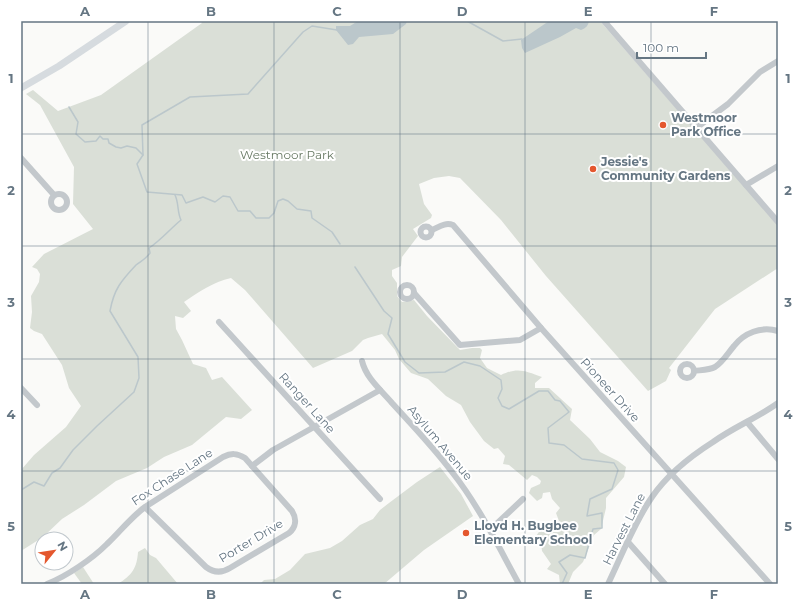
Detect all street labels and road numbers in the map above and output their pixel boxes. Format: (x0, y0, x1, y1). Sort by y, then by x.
street label: Pioneer Drive (578, 354, 643, 425)
street label: Ranger Lane (276, 369, 339, 436)
street label: Asylum Avenue (405, 402, 476, 483)
street label: Fox Chase Lane (128, 445, 215, 508)
street label: Harvest Lane (599, 490, 648, 567)
street label: Porter Drive (216, 516, 286, 566)

